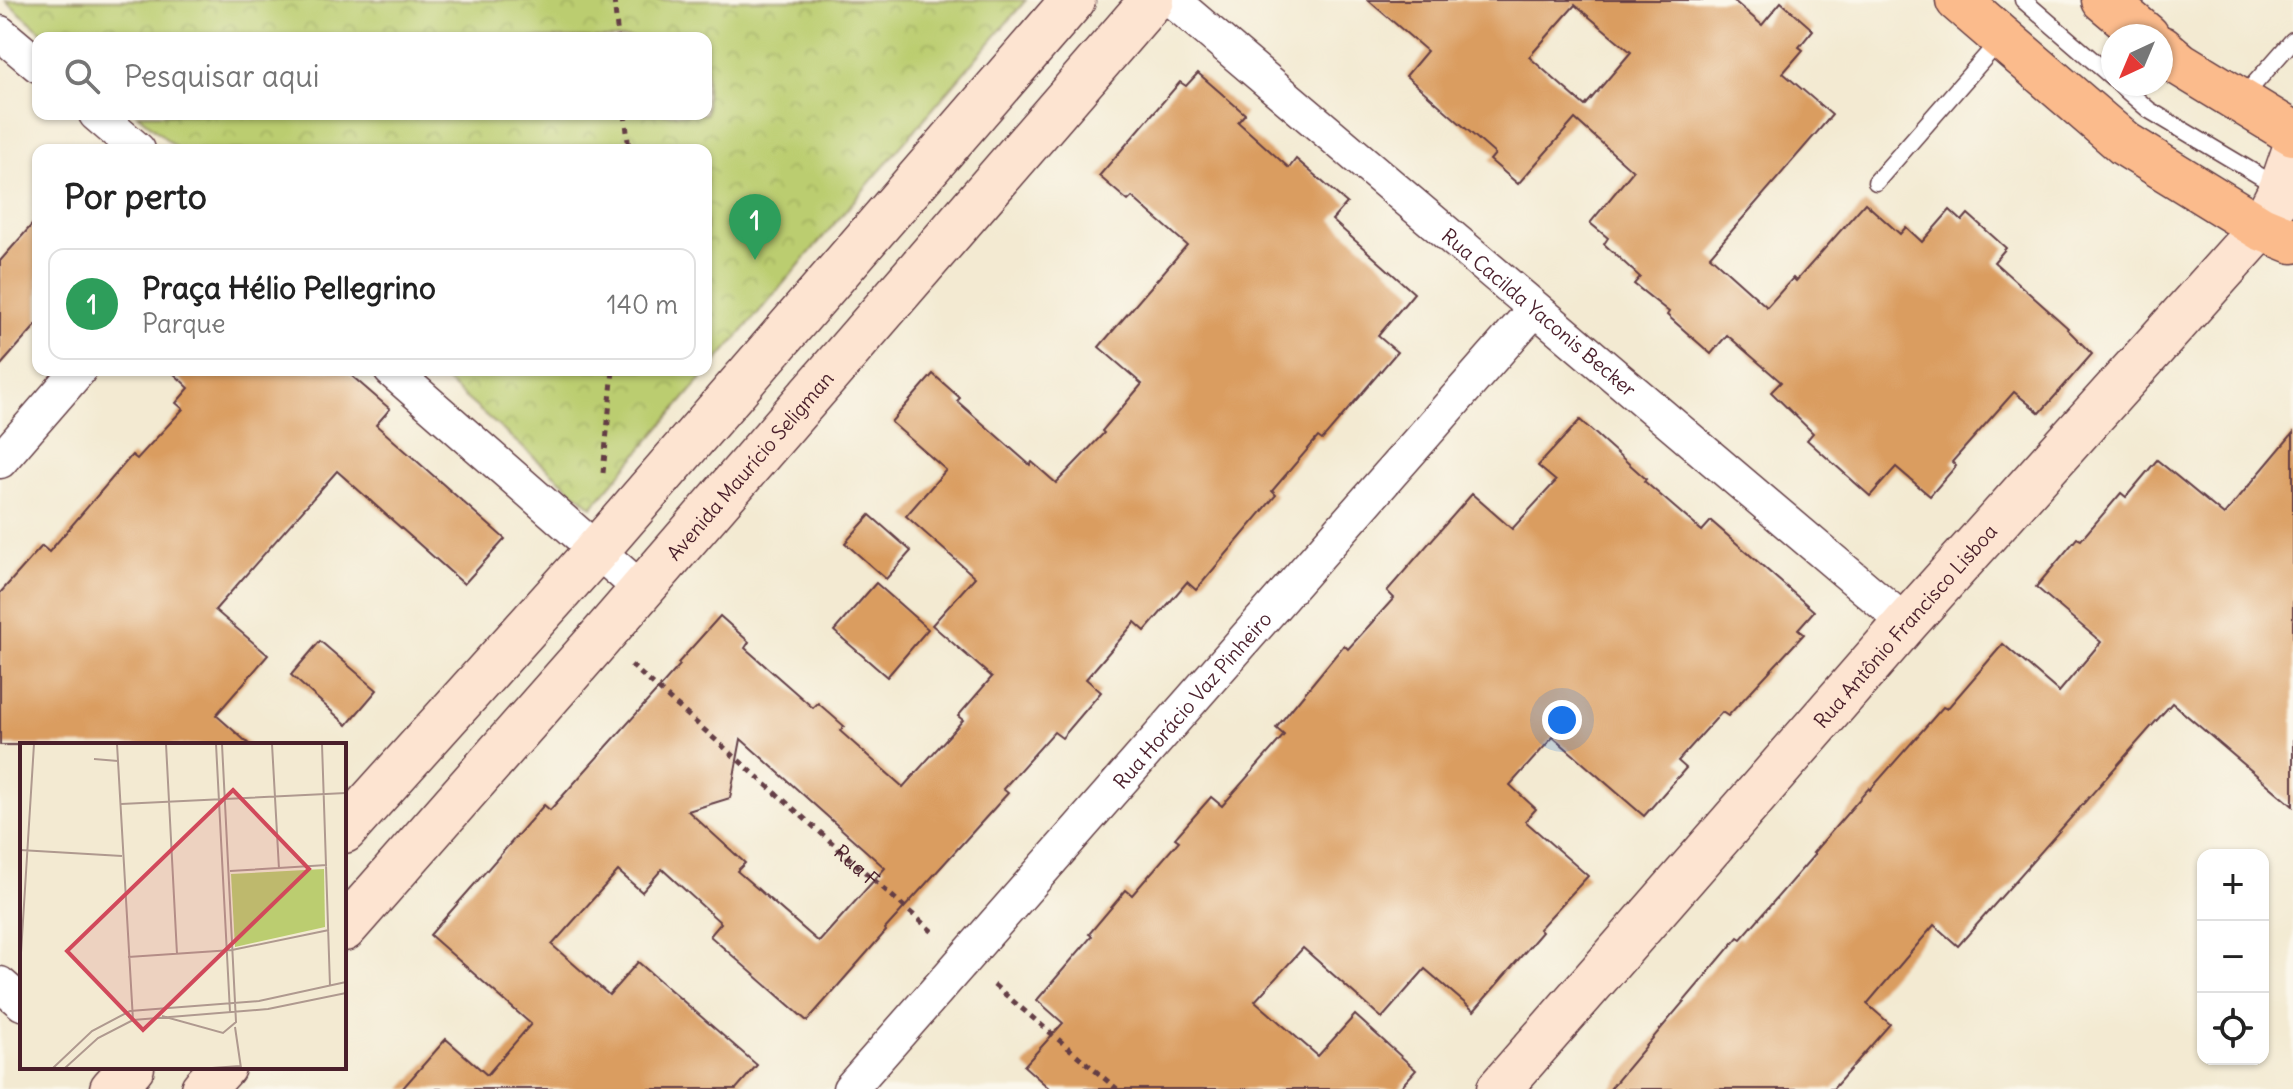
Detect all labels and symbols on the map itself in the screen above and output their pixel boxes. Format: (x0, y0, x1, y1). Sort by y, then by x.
north arrow (2101, 24, 2173, 96)
pin: 1 (729, 194, 781, 260)
street label: Rua Cacilda Yaconis Becker (1437, 222, 1642, 401)
street label: Avenida Maurício Seligman (661, 365, 838, 565)
street label: Rua Antônio Francisco Lisboa (1808, 518, 2002, 733)
street label: Rua Horácio Vaz Pinheiro (1107, 606, 1276, 794)
your location (1542, 700, 1582, 740)
inset map (20, 743, 346, 1069)
street label: Rua F (830, 839, 885, 892)

